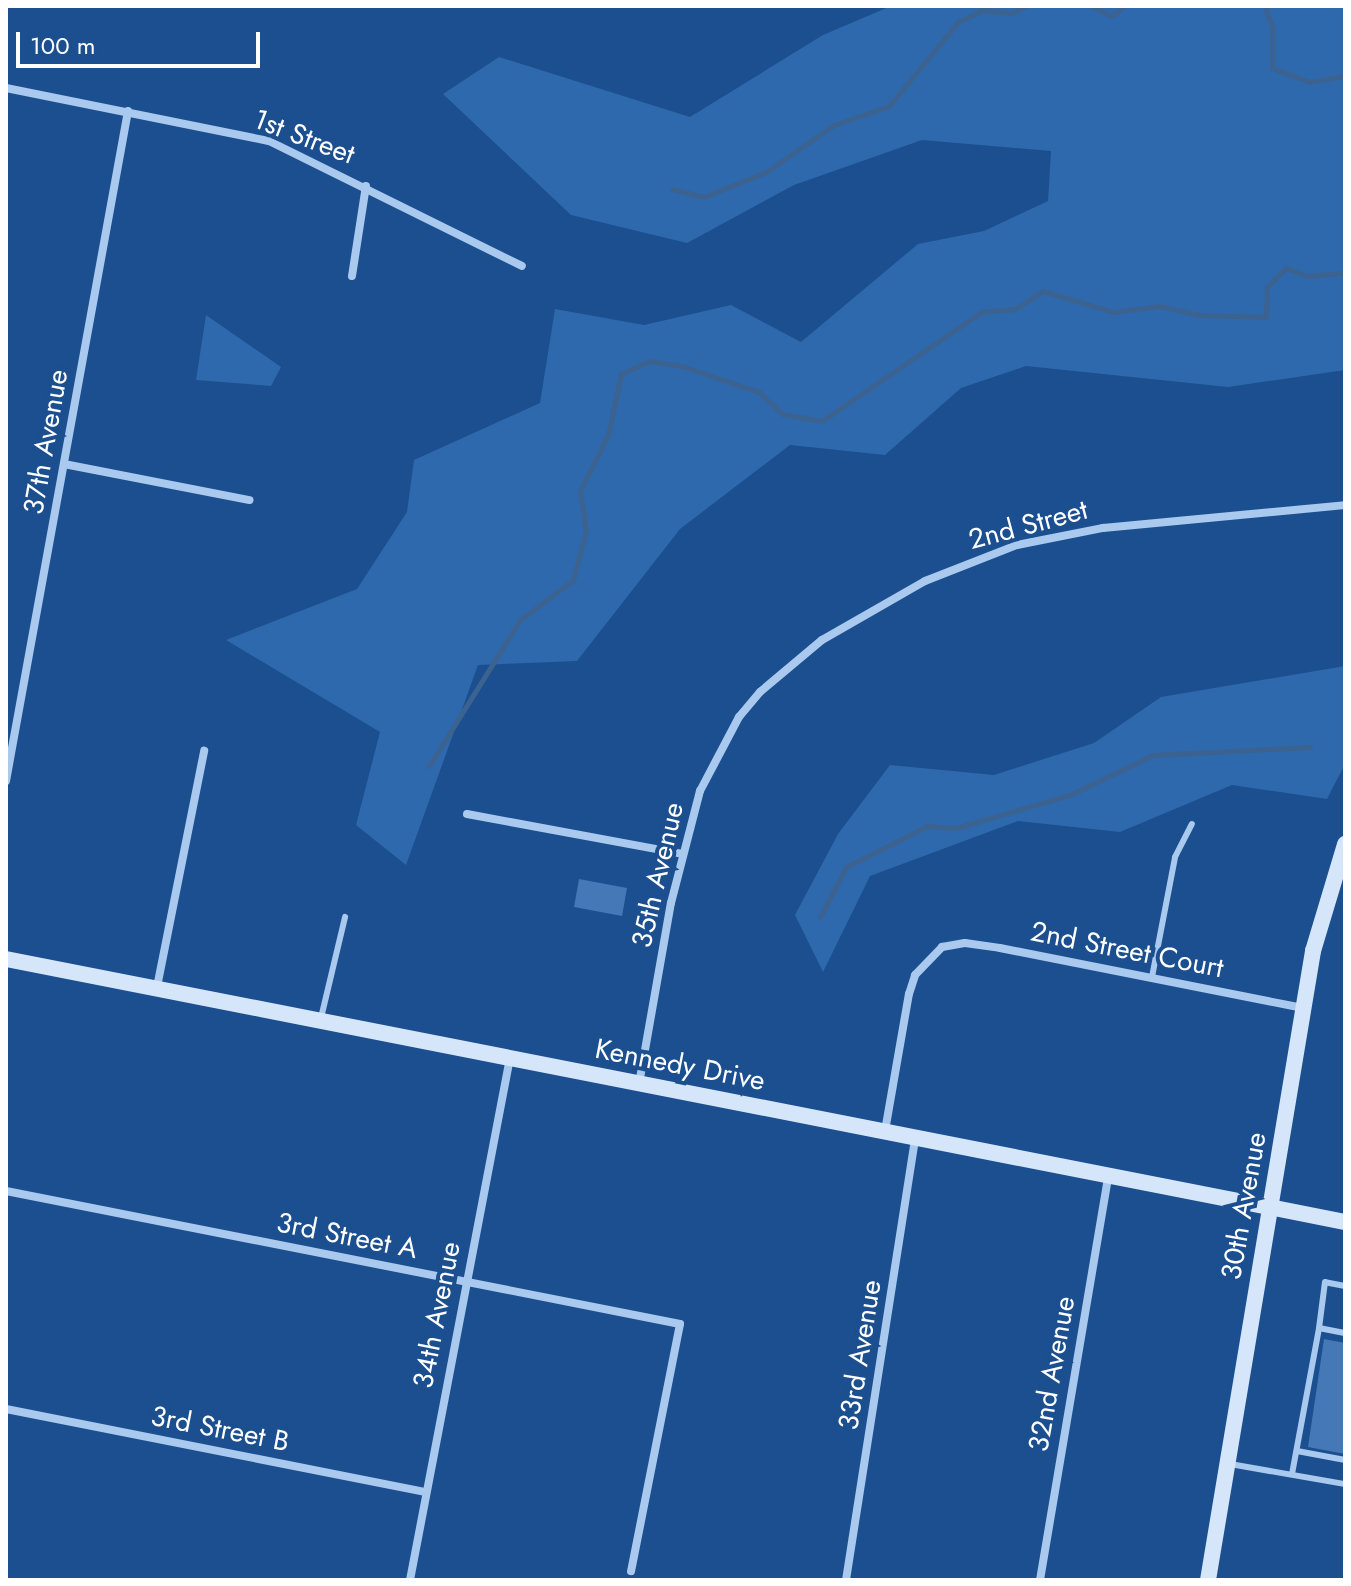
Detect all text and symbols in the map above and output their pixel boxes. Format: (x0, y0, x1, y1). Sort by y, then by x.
scale bar (20, 16, 264, 66)
text: 100 m (30, 28, 96, 63)
street label: 1st Street (249, 102, 359, 172)
street label: 37th Avenue (17, 367, 75, 517)
street label: 2nd Street (965, 493, 1091, 557)
street label: 35th Avenue (625, 799, 691, 951)
street label: 2nd Street Court (1028, 915, 1226, 985)
street label: Kennedy Drive (592, 1032, 768, 1098)
street label: 30th Avenue (1215, 1130, 1273, 1282)
street label: 3rd Street A (274, 1206, 420, 1266)
street label: 34th Avenue (406, 1239, 468, 1391)
street label: 33rd Avenue (832, 1277, 888, 1433)
street label: 32nd Avenue (1022, 1294, 1082, 1454)
street label: 3rd Street B (148, 1399, 292, 1459)

